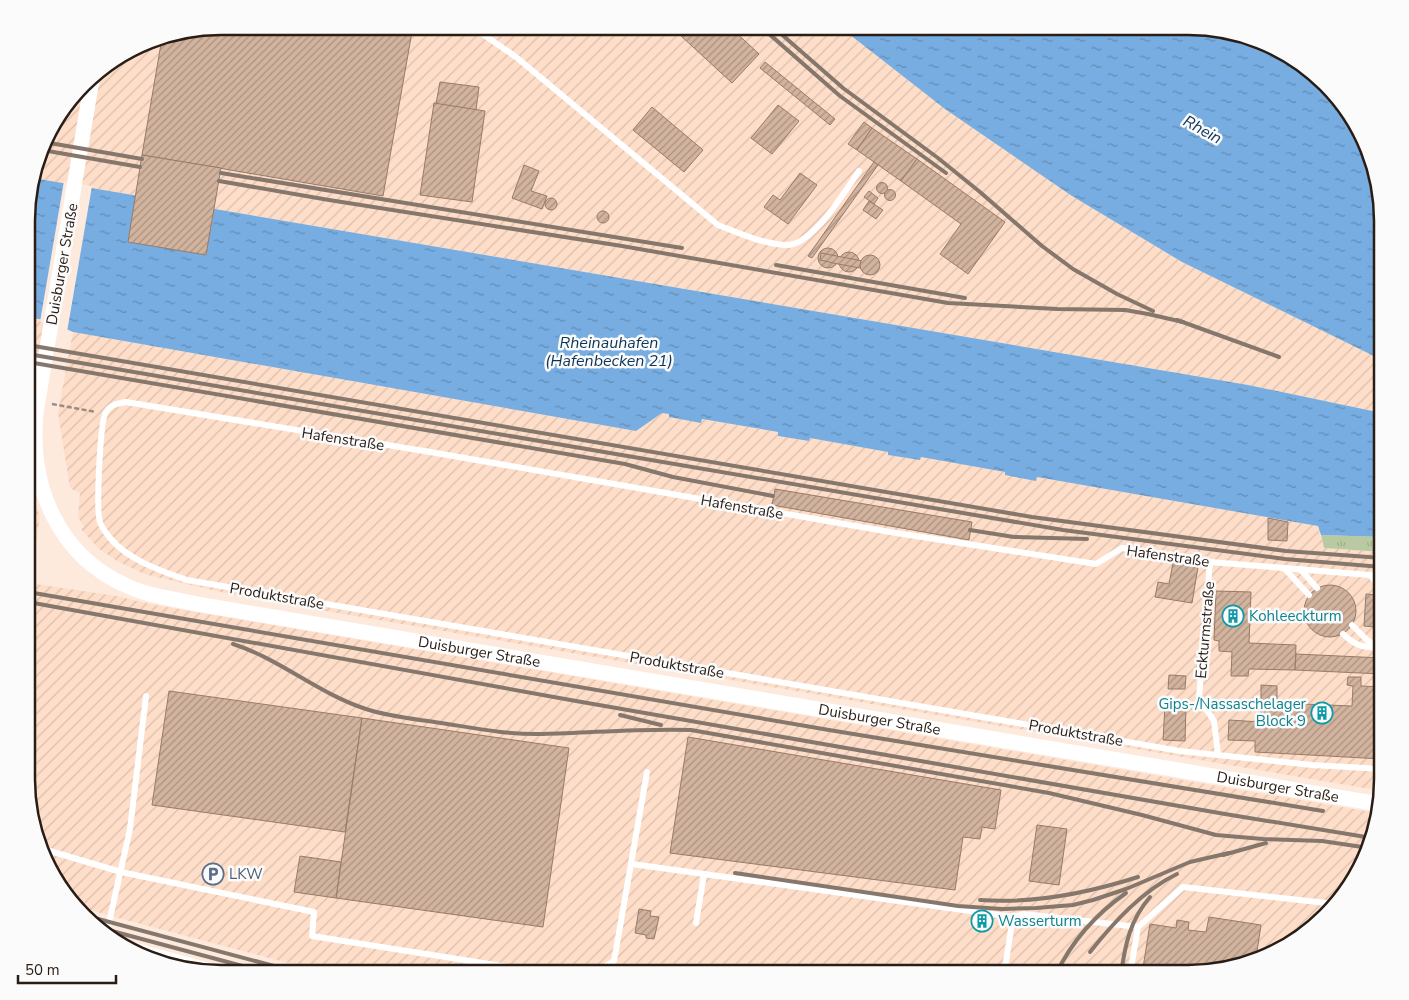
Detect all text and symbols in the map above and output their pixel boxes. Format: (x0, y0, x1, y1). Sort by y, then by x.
water label: Rhein (1179, 110, 1226, 149)
street label: Duisburger Straße (41, 201, 83, 327)
water label: Rheinauhafen (Hafenbecken 21) (545, 332, 673, 372)
street label: Hafenstraße (300, 423, 386, 455)
street label: Hafenstraße (699, 490, 785, 524)
street label: Hafenstraße (1125, 540, 1211, 572)
street label: Produktstraße (228, 578, 326, 614)
street label: Eckturmstraße (1191, 580, 1219, 680)
building icon: Kohleeckturm (1221, 604, 1245, 628)
place label: Kohleeckturm (1249, 606, 1342, 626)
street label: Duisburger Straße (417, 632, 542, 672)
street label: Produktstraße (628, 647, 726, 683)
place label: Gips-/Nassaschelager Block 9 (1158, 694, 1307, 731)
street label: Duisburger Straße (817, 699, 942, 740)
building icon: Gips-/Nassaschelager Block 9 (1310, 701, 1334, 725)
street label: Produktstraße (1027, 715, 1125, 751)
street label: Duisburger Straße (1215, 767, 1341, 807)
parking icon: LKW (201, 862, 225, 886)
place label: LKW (229, 864, 263, 884)
building icon: Wasserturm (970, 909, 994, 933)
place label: Wasserturm (998, 911, 1082, 931)
scale bar (18, 952, 115, 984)
text: 50 m (25, 960, 60, 980)

